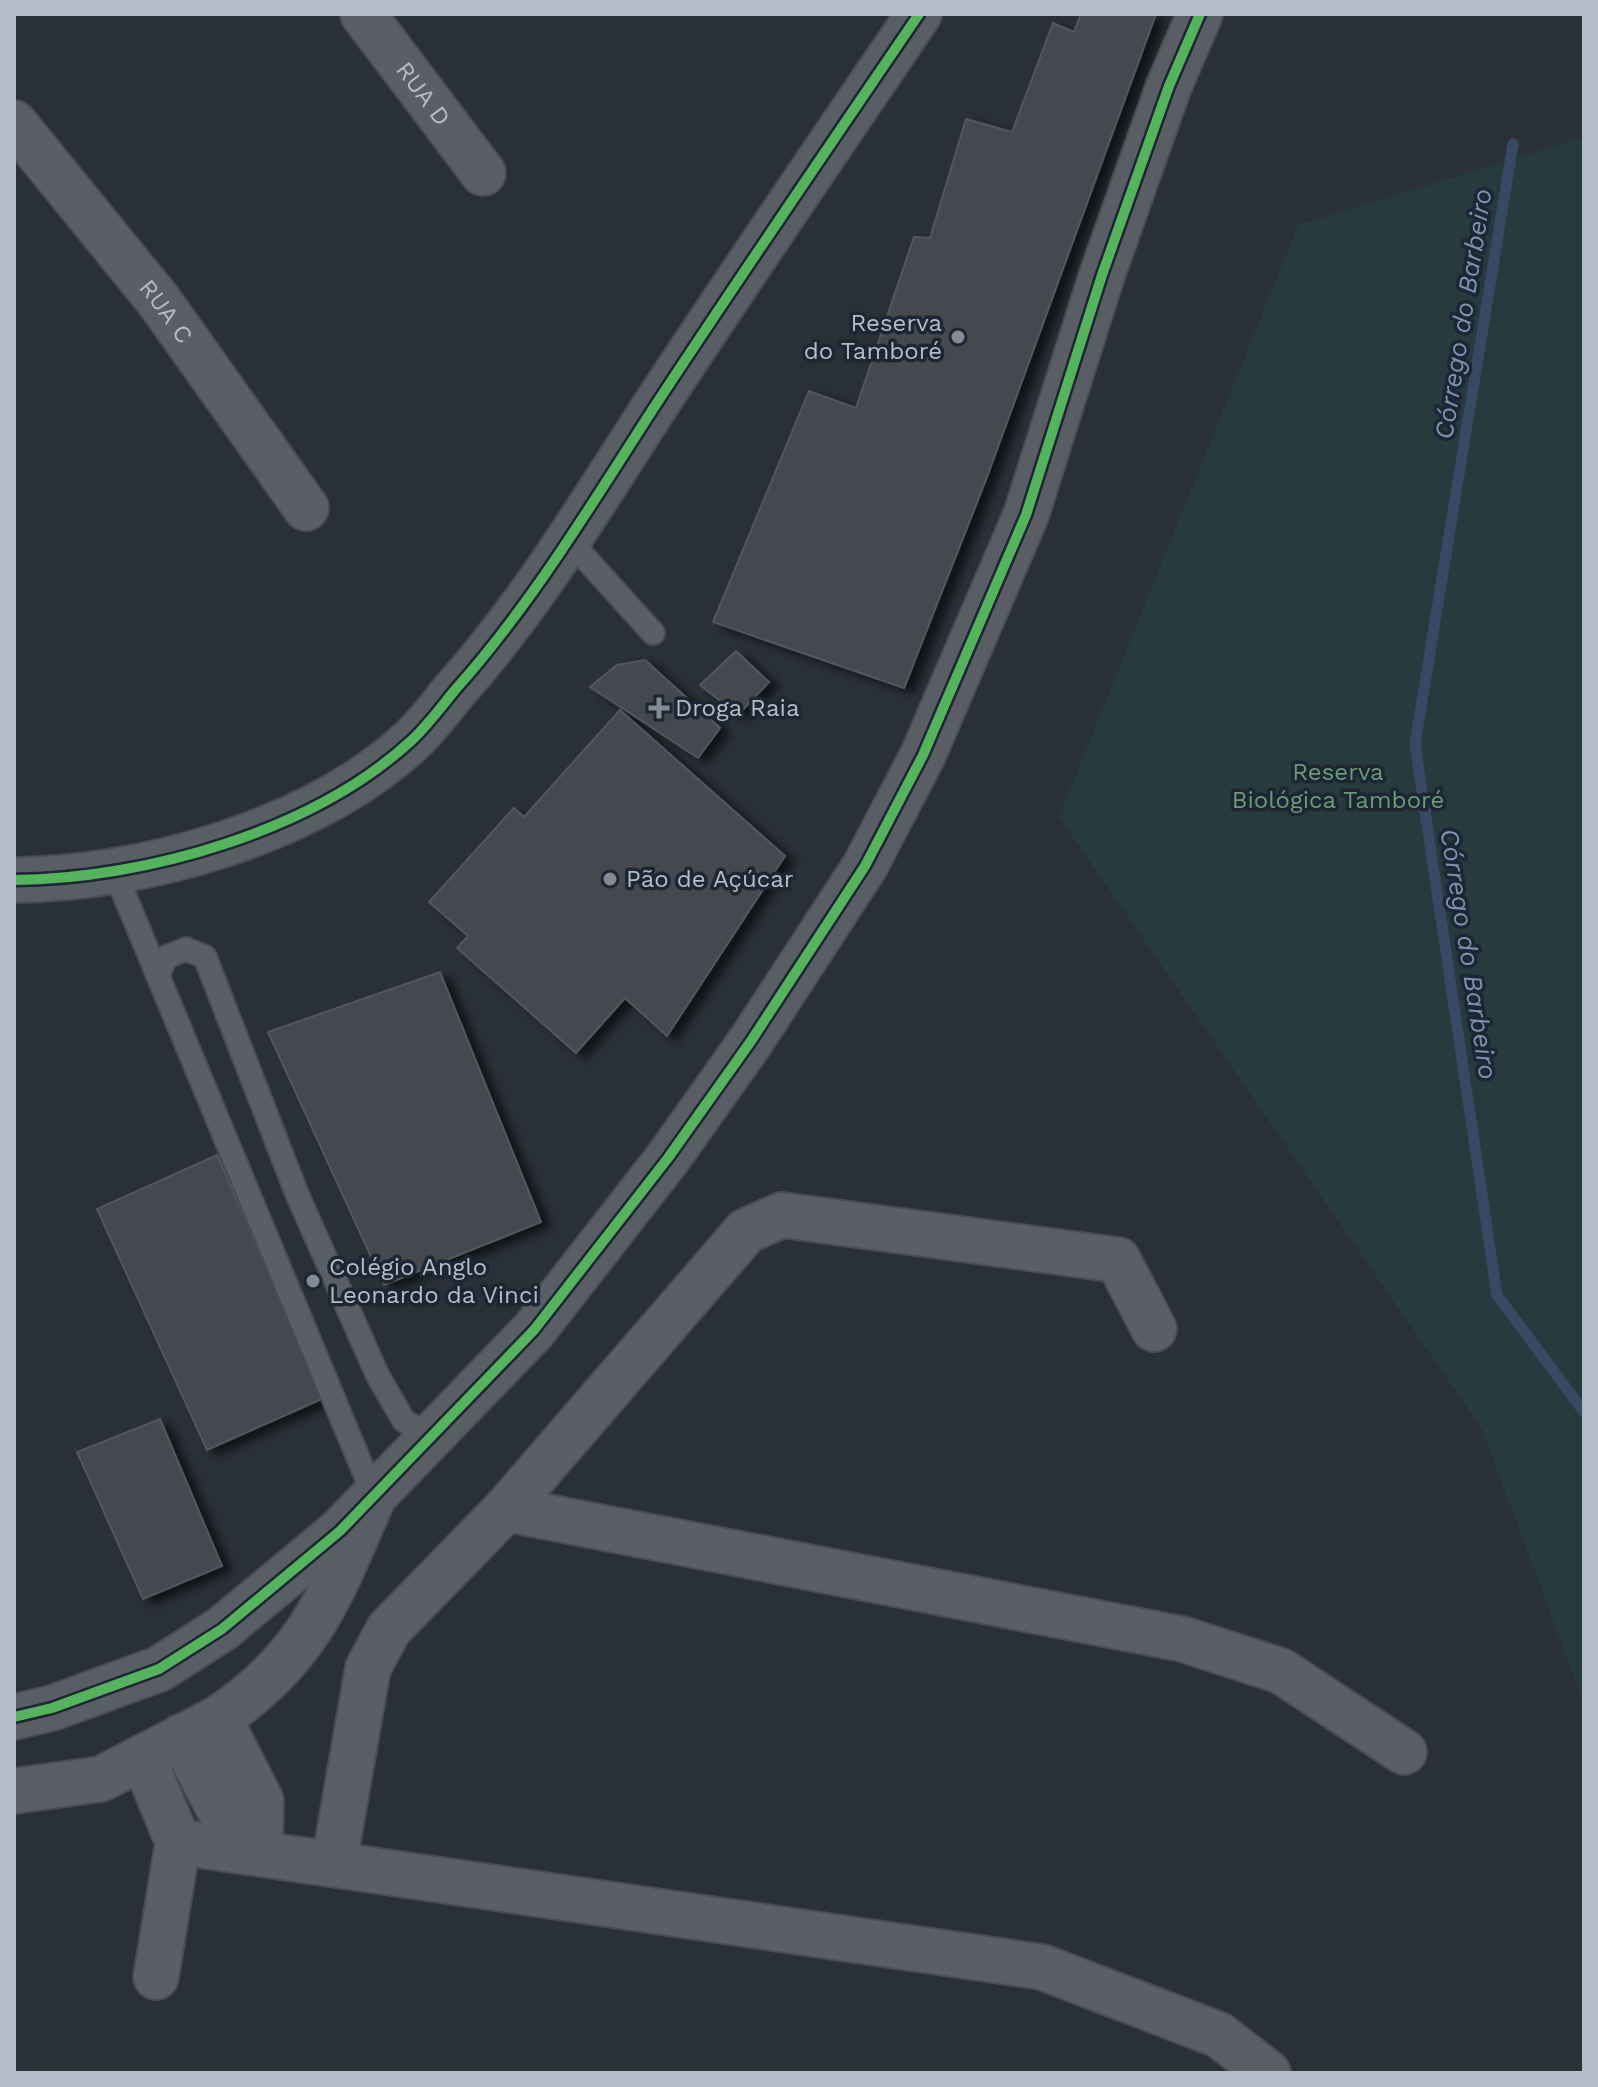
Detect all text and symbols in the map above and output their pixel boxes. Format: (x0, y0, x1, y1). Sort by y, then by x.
street label: RUA D (390, 56, 456, 131)
water label: Córrego do Barbeiro (1428, 186, 1498, 442)
street label: RUA C (133, 274, 198, 349)
place label: Reserva do Tamboré (804, 309, 942, 365)
marker: Reserva do Tamboré (949, 328, 967, 346)
place label: Droga Raia (675, 694, 800, 722)
marker: Droga Raia (650, 699, 668, 717)
park label: Reserva Biológica Tamboré (1232, 758, 1444, 814)
water label: Córrego do Barbeiro (1434, 826, 1504, 1082)
place label: Pão de Açúcar (626, 865, 794, 893)
marker: Pão de Açúcar (601, 870, 619, 888)
place label: Colégio Anglo Leonardo da Vinci (329, 1253, 539, 1309)
marker: Colégio Anglo Leonardo da Vinci (304, 1272, 322, 1290)

